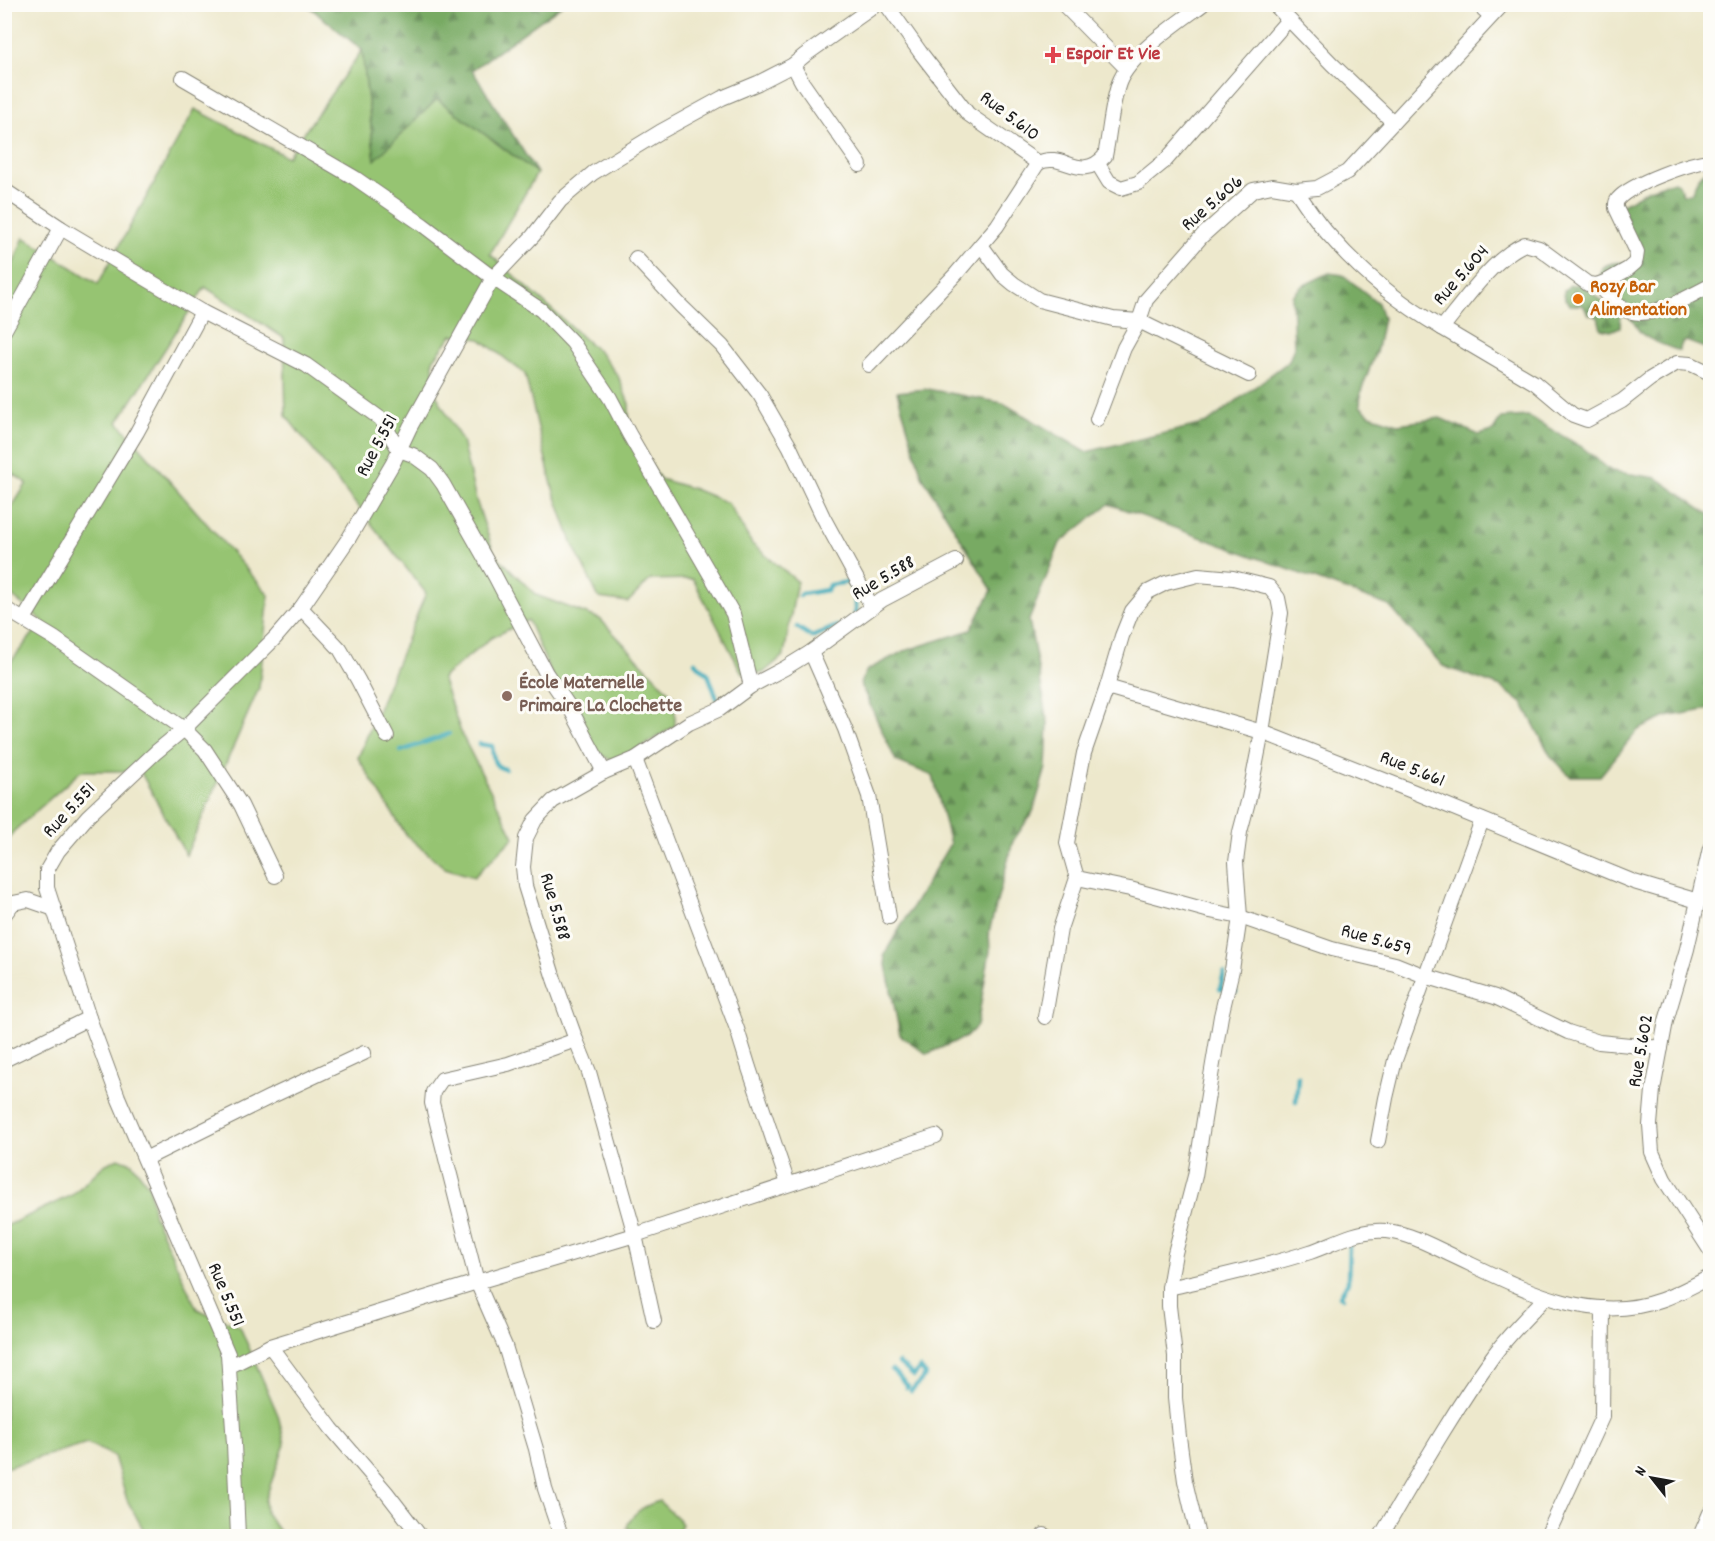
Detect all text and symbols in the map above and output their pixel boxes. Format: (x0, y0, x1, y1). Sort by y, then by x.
place label: Espoir Et Vie (1066, 41, 1161, 69)
marker: Espoir Et Vie (1044, 46, 1062, 64)
street label: Rue 5.610 (973, 85, 1045, 149)
street label: Rue 5.606 (1176, 169, 1250, 239)
street label: Rue 5.604 (1427, 239, 1497, 313)
place label: Rozy Bar Alimentation (1590, 274, 1687, 325)
marker: Rozy Bar Alimentation (1571, 292, 1585, 306)
street label: Rue 5.551 (350, 410, 406, 482)
street label: Rue 5.588 (847, 549, 921, 609)
place label: École Maternelle Primaire La Clochette (519, 670, 682, 721)
marker: École Maternelle Primaire La Clochette (500, 689, 514, 703)
street label: Rue 5.661 (1375, 744, 1449, 796)
street label: Rue 5.551 (37, 777, 103, 845)
street label: Rue 5.588 (531, 870, 577, 944)
street label: Rue 5.659 (1337, 918, 1415, 964)
street label: Rue 5.602 (1622, 1012, 1662, 1090)
street label: Rue 5.551 (199, 1259, 251, 1331)
north arrow (1622, 1448, 1682, 1508)
text: N (1629, 1462, 1653, 1481)

